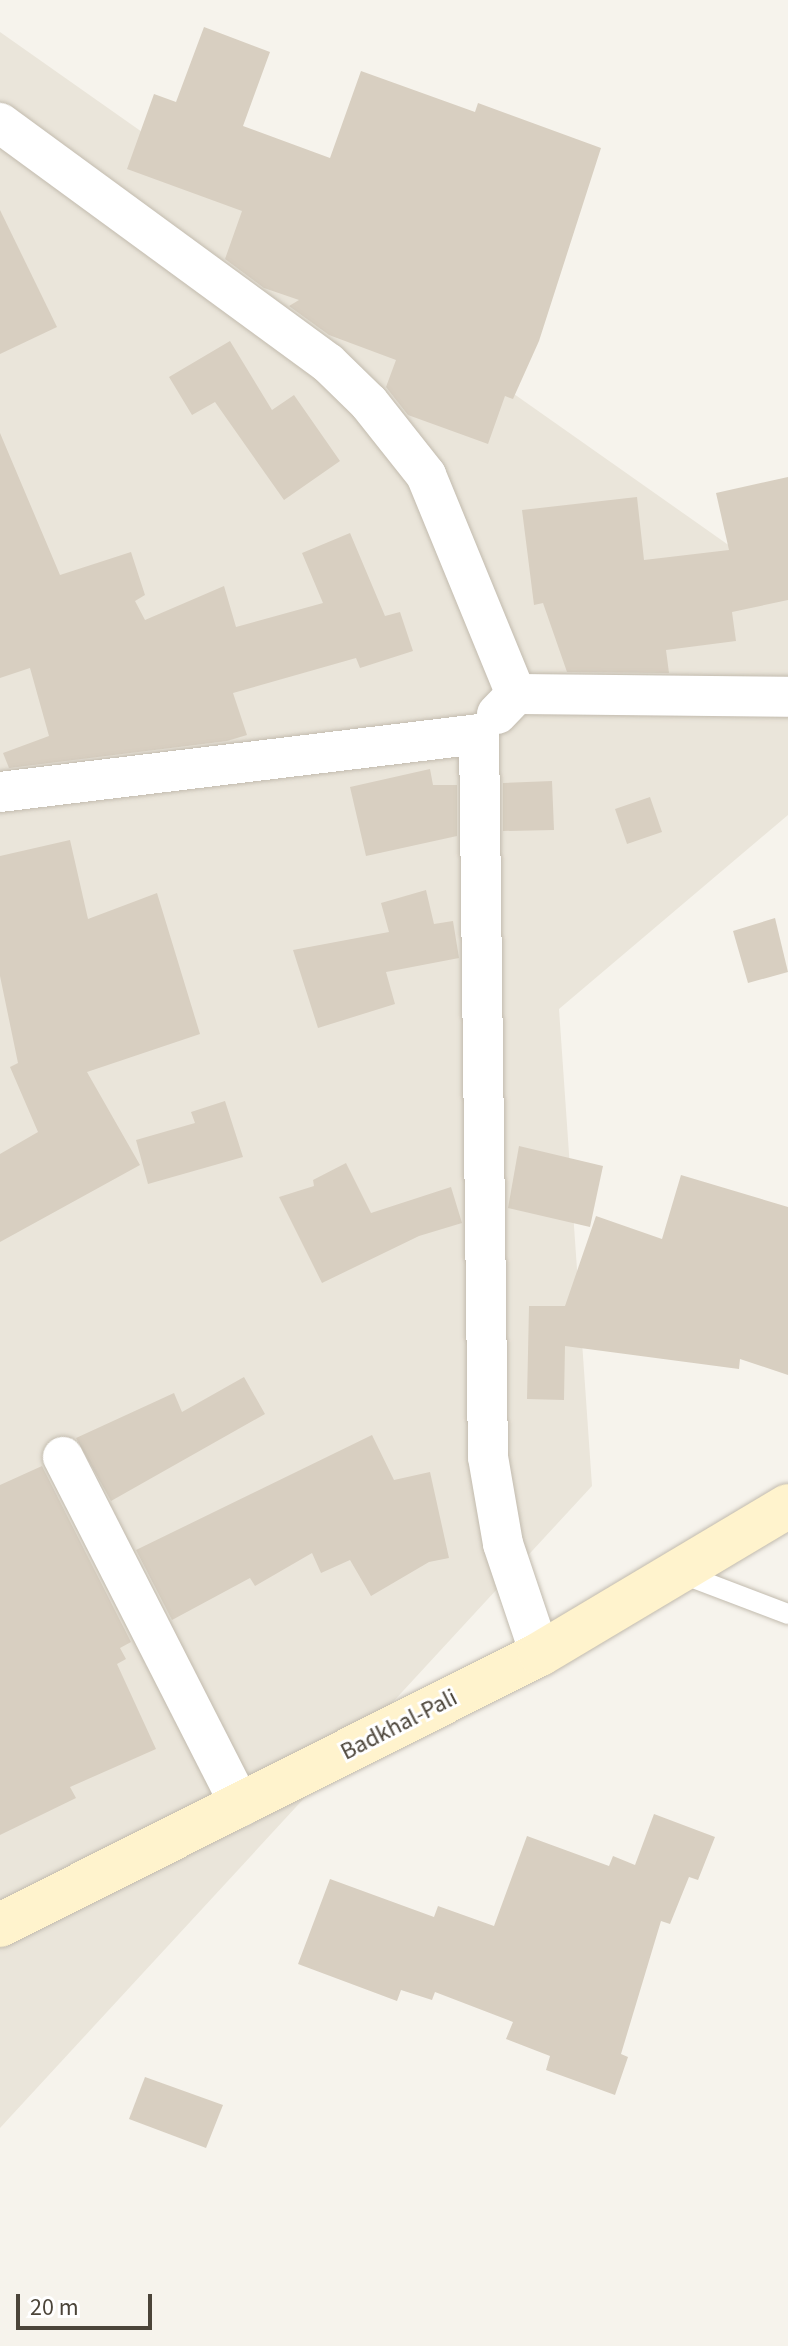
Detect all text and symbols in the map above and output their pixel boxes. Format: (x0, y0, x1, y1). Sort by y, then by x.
street label: Badkhal-Pali (336, 1683, 462, 1767)
scale bar (20, 2278, 156, 2328)
text: 20 m (30, 2290, 79, 2325)

